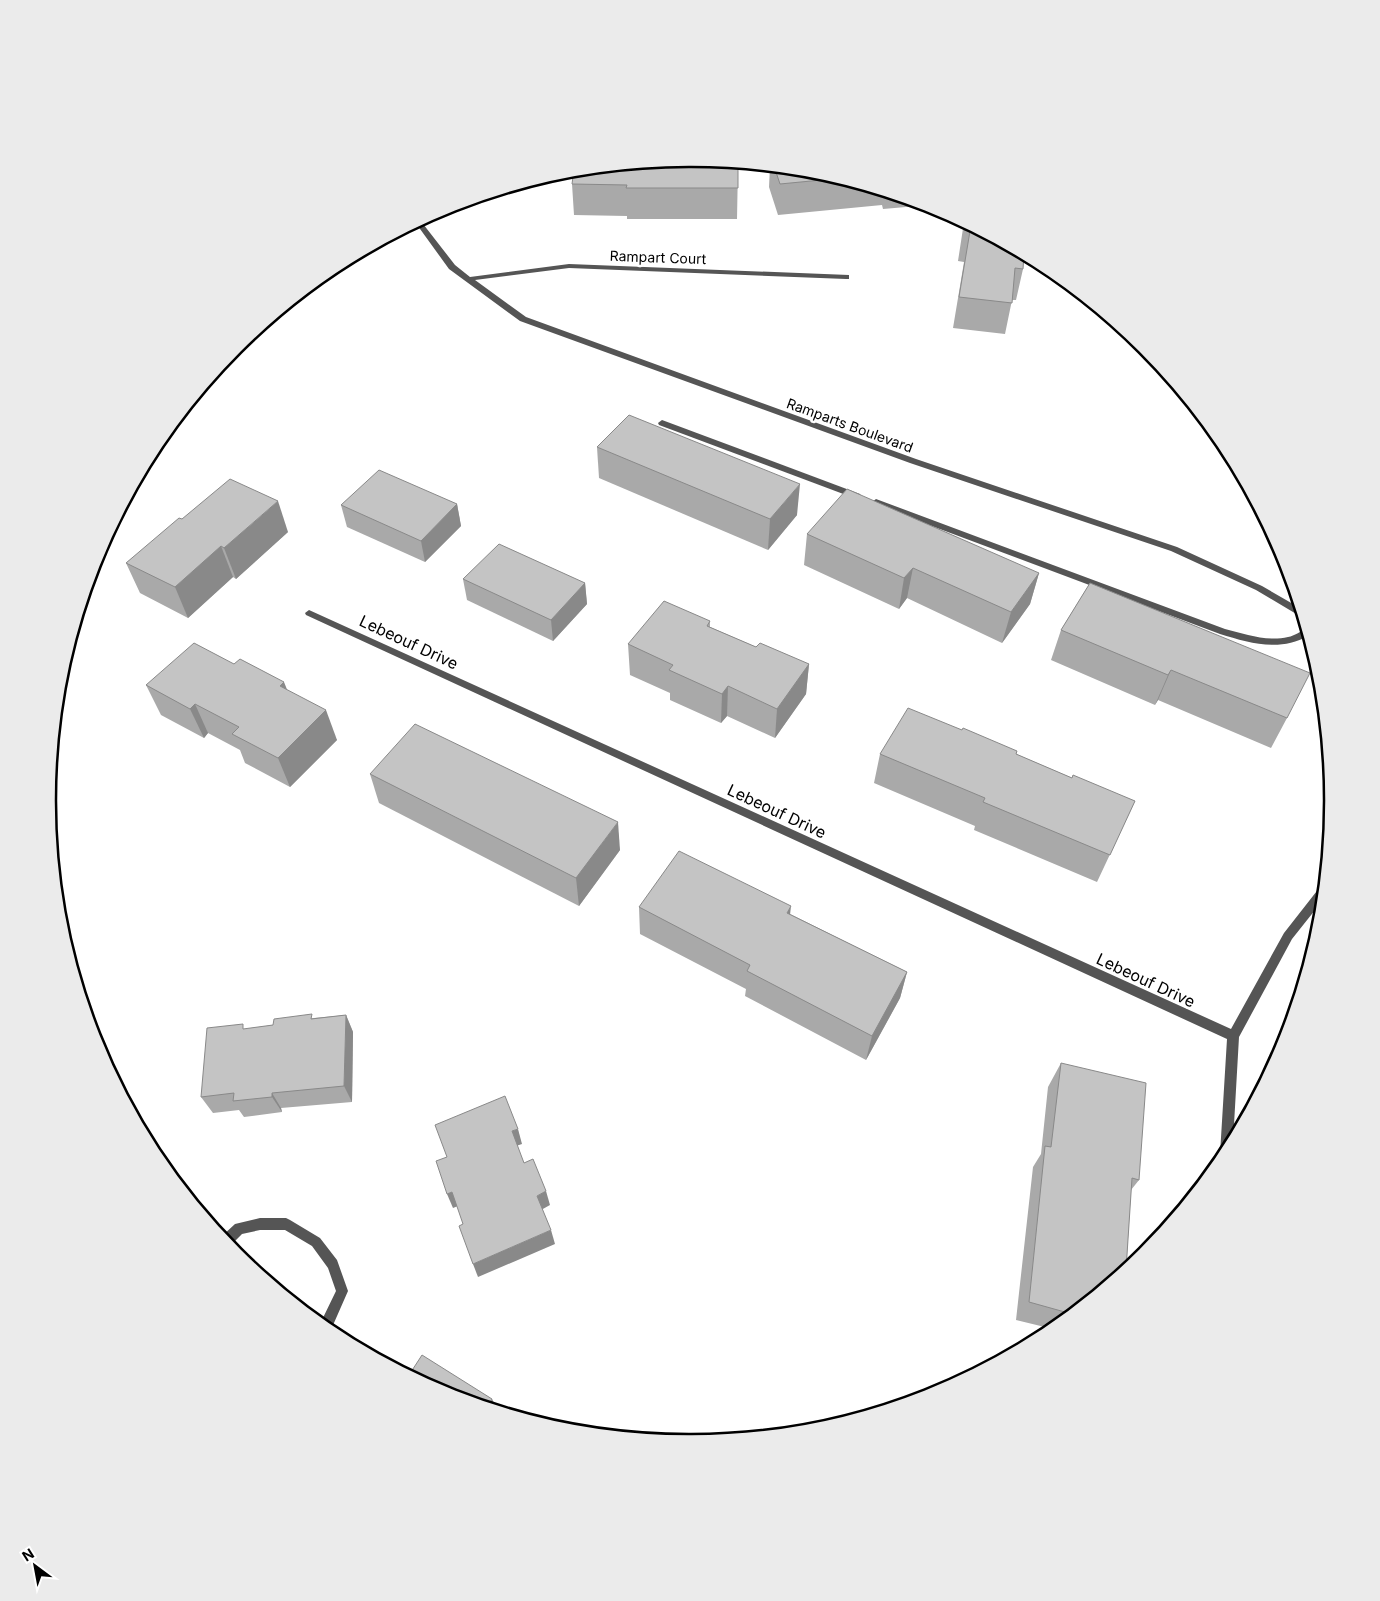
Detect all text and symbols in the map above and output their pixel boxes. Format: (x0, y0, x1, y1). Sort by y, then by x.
street label: Rampart Court (609, 247, 707, 267)
street label: Ramparts Boulevard (784, 394, 916, 456)
street label: Lebeouf Drive (356, 610, 462, 674)
street label: Lebeouf Drive (724, 779, 830, 843)
street label: Lebeouf Drive (1093, 948, 1199, 1012)
north arrow (10, 1541, 60, 1591)
text: N (19, 1545, 37, 1565)

